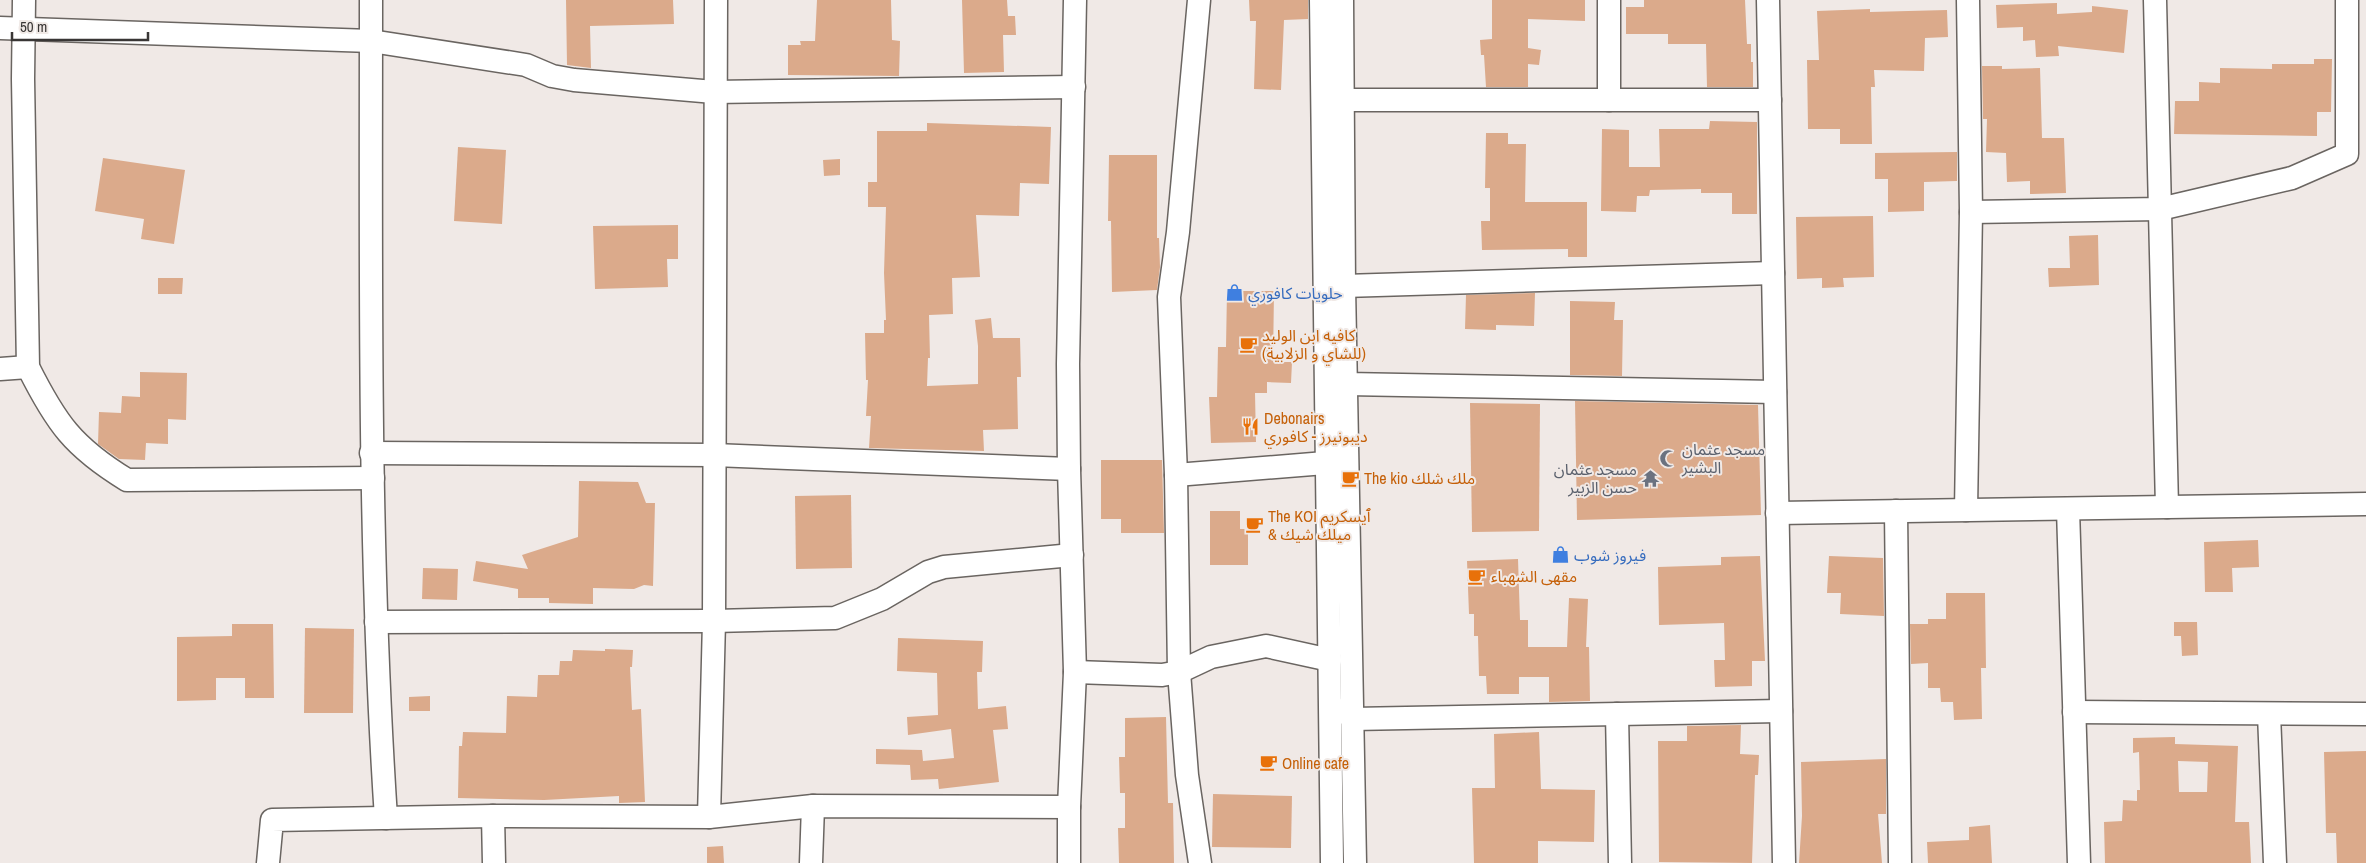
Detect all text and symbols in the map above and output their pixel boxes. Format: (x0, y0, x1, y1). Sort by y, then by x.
scale bar (12, 10, 149, 42)
text: 50 m (20, 16, 47, 37)
place label: حلويات كافوري (1248, 282, 1343, 306)
shop icon: حلويات كافوري (1224, 283, 1244, 303)
place label: كافيه ابن الوليد (للشاي و الزلابية) (1262, 324, 1366, 366)
cafe icon: كافيه ابن الوليد (للشاي و الزلابية) (1238, 334, 1258, 354)
place label: Debonairs ديبونيرز - كافوري (1264, 407, 1368, 449)
restaurant icon: Debonairs ديبونيرز - كافوري (1240, 417, 1260, 437)
place label: مسجد عثمان البشير (1681, 438, 1765, 478)
mosque icon: مسجد عثمان البشير (1658, 448, 1678, 468)
place label: مسجد عثمان حسن الزبير (1554, 458, 1637, 498)
place label: The kio ملك شلك (1364, 467, 1475, 489)
cafe icon: The kio ملك شلك (1340, 468, 1360, 488)
temple icon: مسجد عثمان حسن الزبير (1641, 468, 1661, 488)
place label: The KOI ٱيسكريم & ميلك شيك (1268, 505, 1371, 545)
cafe icon: The KOI ٱيسكريم & ميلك شيك (1244, 515, 1264, 535)
place label: فيروز شوب (1574, 544, 1646, 566)
shop icon: فيروز شوب (1550, 545, 1570, 565)
place label: مقهى الشهباء (1491, 565, 1577, 587)
cafe icon: مقهى الشهباء (1467, 566, 1487, 586)
place label: Online cafe (1282, 752, 1349, 774)
cafe icon: Online cafe (1258, 753, 1278, 773)

